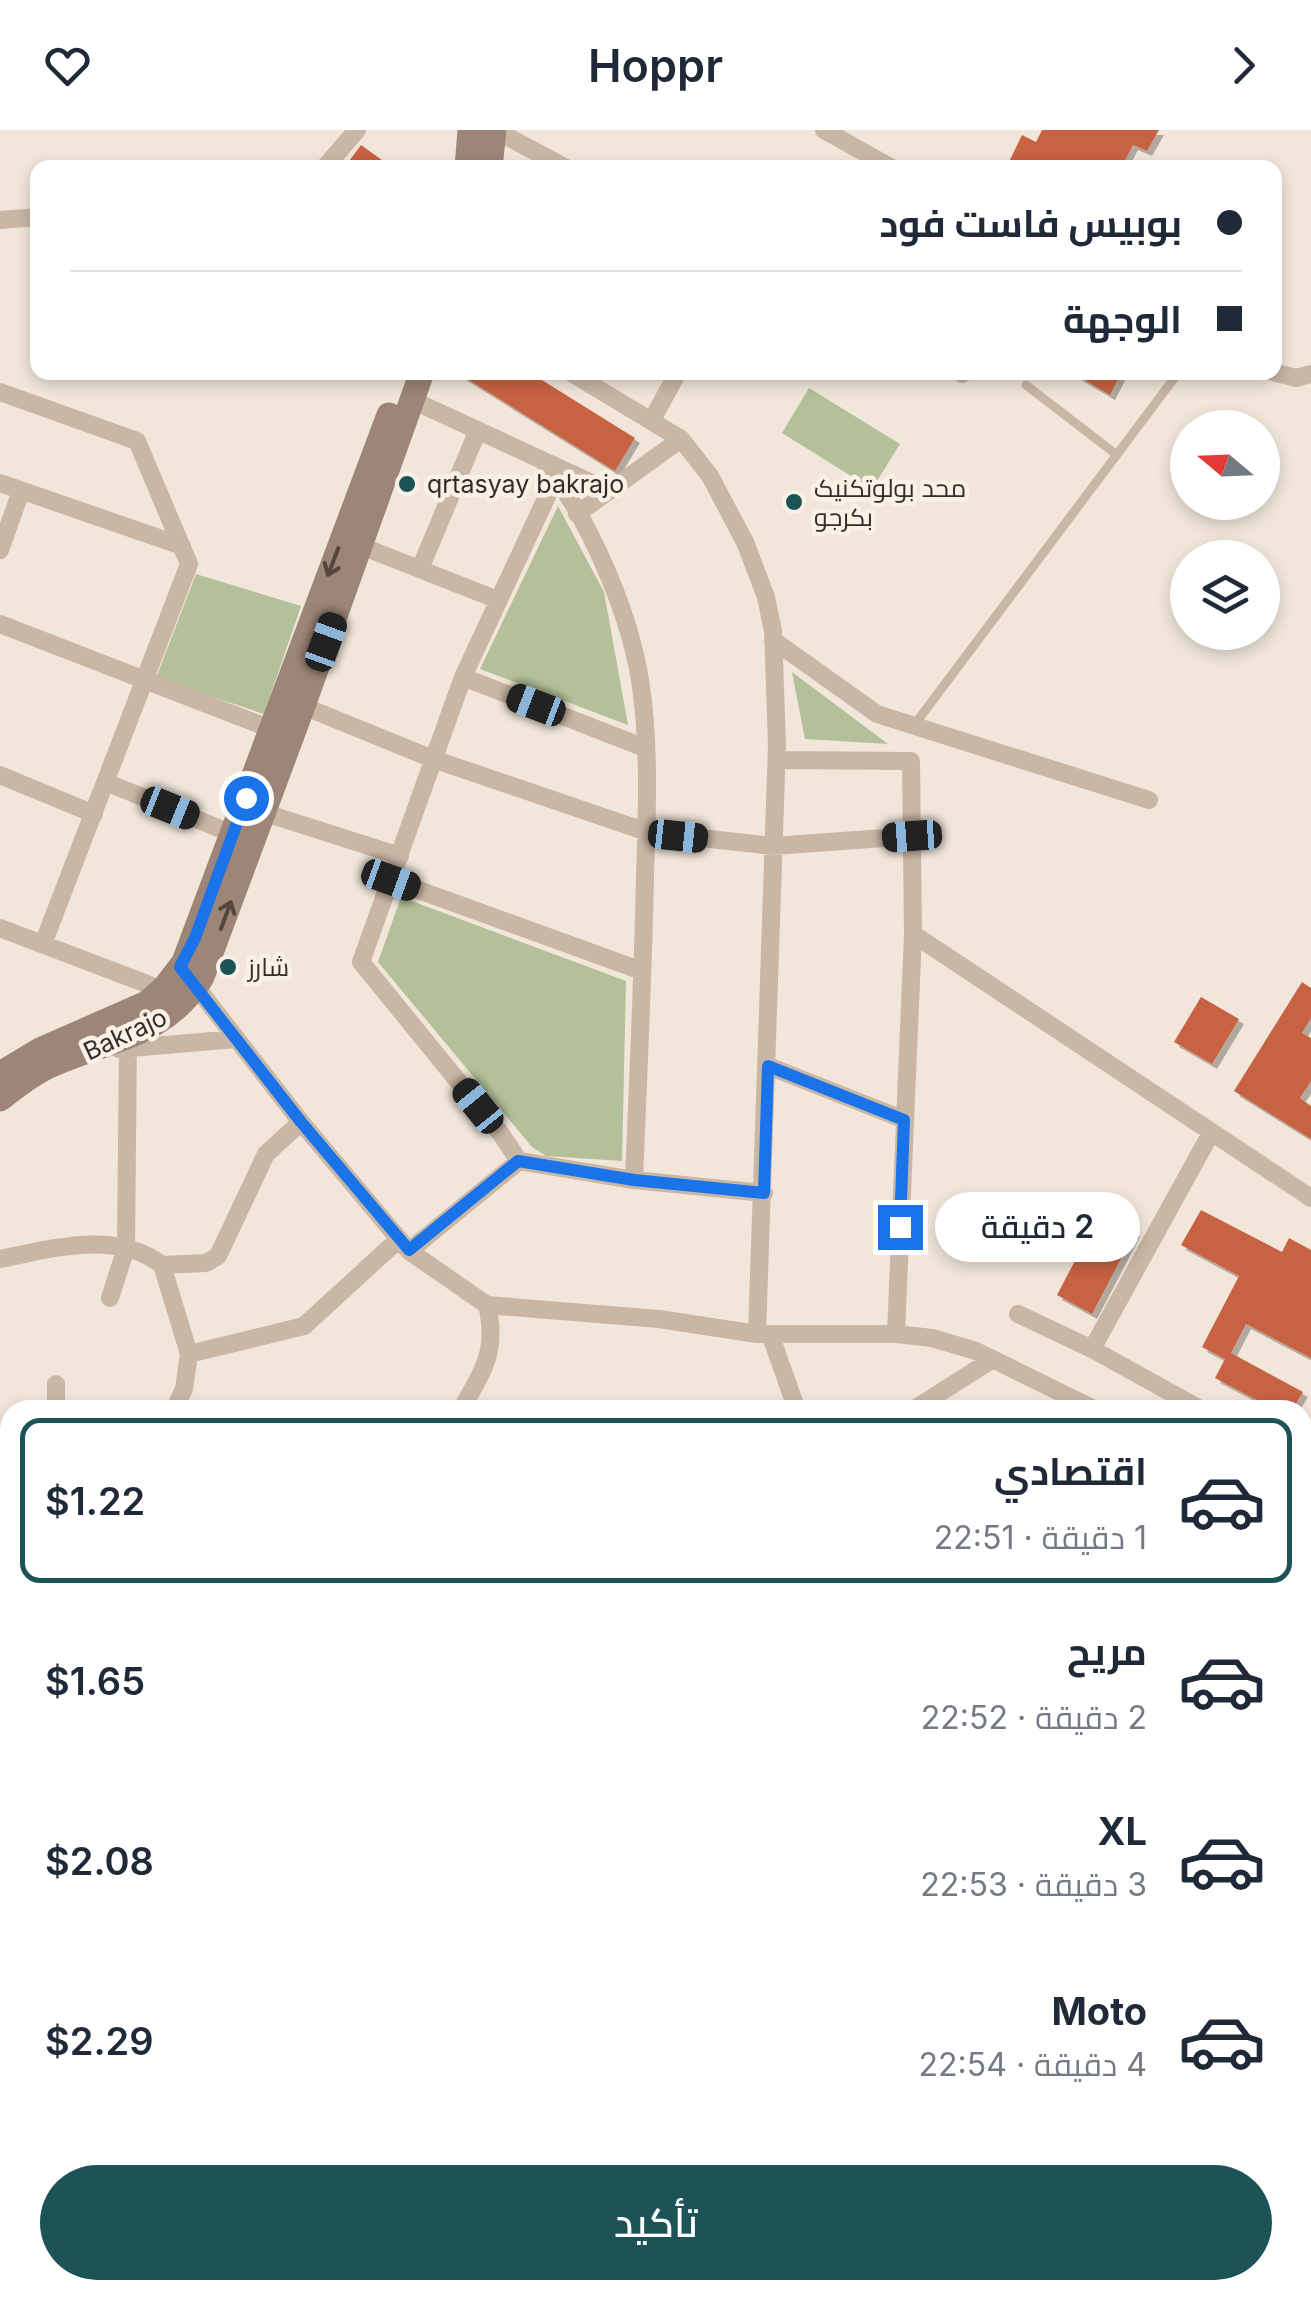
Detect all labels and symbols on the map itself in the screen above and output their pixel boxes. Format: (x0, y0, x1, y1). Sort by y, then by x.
north arrow (1170, 410, 1280, 520)
place label: qrtasyay bakrajo (427, 469, 624, 499)
marker: qrtasyay bakrajo (396, 473, 418, 495)
place label: محد بولوتکنیک بکرجو (814, 473, 966, 532)
marker: محد بولوتکنیک بکرجو (783, 491, 805, 513)
one-way arrow (323, 545, 341, 576)
car (302, 609, 350, 675)
car (503, 680, 569, 730)
route start (224, 776, 269, 821)
car (137, 783, 203, 833)
car (647, 818, 709, 854)
car (881, 819, 943, 853)
car (358, 856, 424, 904)
one-way arrow (218, 900, 236, 931)
place label: شارز (246, 952, 289, 982)
marker: شارز (217, 956, 239, 978)
street label: Bakrajo (78, 1002, 172, 1066)
car (447, 1073, 509, 1139)
callout: 2 دقيقة (935, 1192, 1140, 1262)
route end (878, 1205, 923, 1250)

